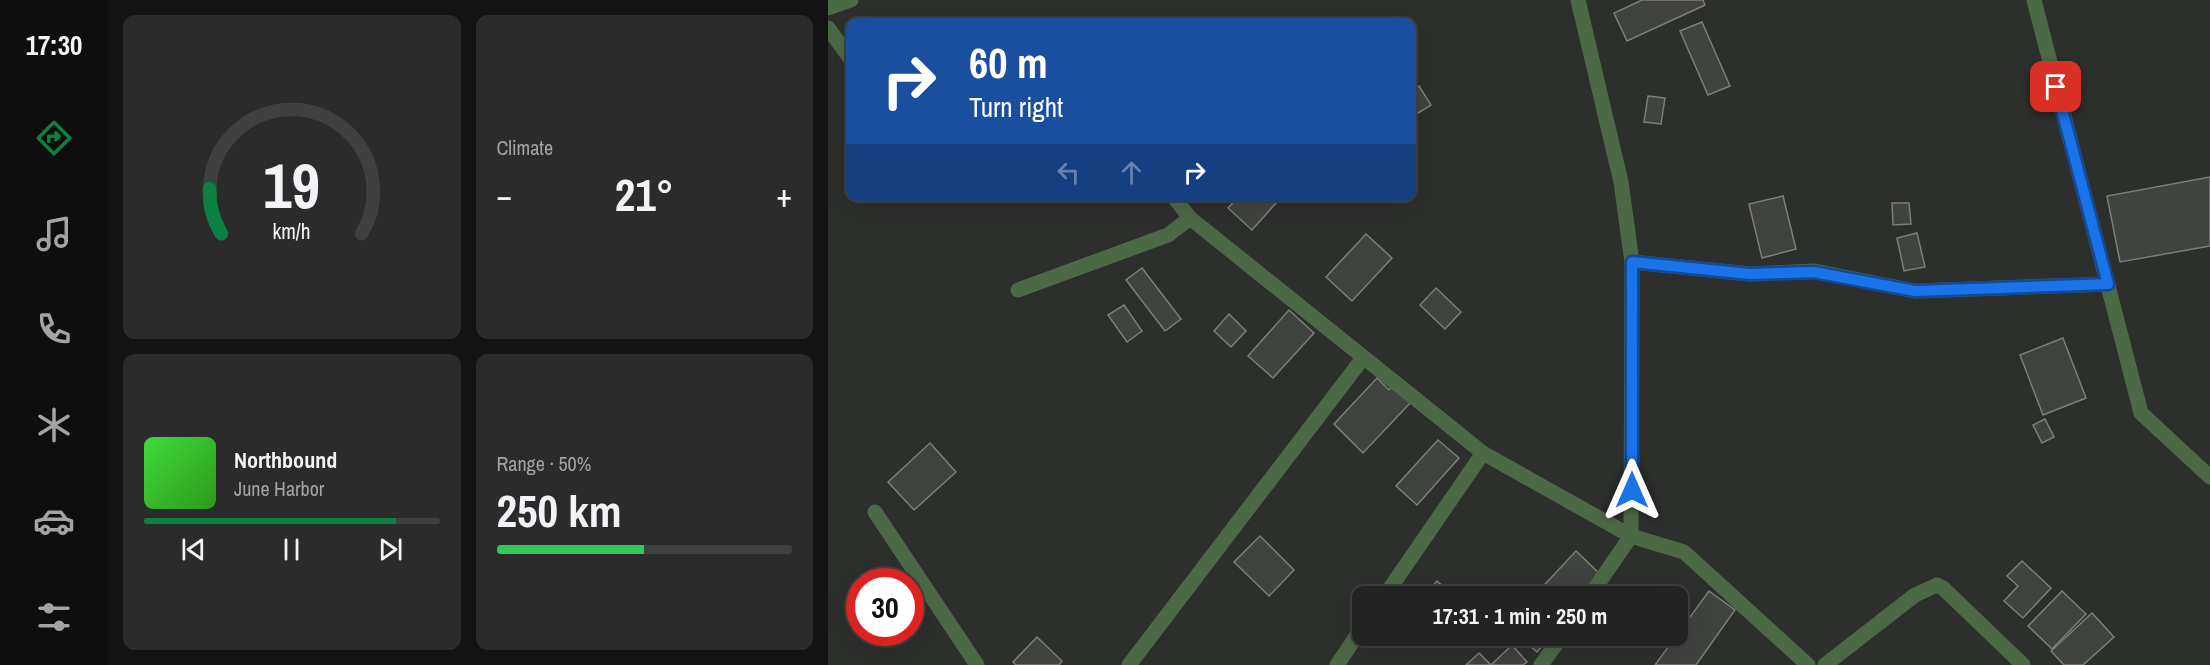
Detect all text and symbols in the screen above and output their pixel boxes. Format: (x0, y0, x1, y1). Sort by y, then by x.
text: 17:30 (26, 27, 82, 63)
text: 60 m (969, 35, 1048, 91)
icon: right (870, 42, 948, 120)
pin (2030, 61, 2081, 112)
icon: arrive (2039, 70, 2072, 103)
text: Turn right (969, 89, 1063, 125)
icon: directions (33, 117, 75, 159)
text: Climate (497, 134, 553, 161)
text: 19 (263, 143, 320, 227)
icon: left (1052, 156, 1085, 189)
icon: ahead (1115, 156, 1148, 189)
icon: right (1178, 156, 1211, 189)
text: 21° (615, 164, 674, 225)
text: − (497, 173, 512, 217)
text: + (776, 173, 792, 217)
icon: music (33, 213, 75, 255)
text: km/h (273, 217, 311, 246)
icon: phone (33, 308, 75, 350)
icon: climate (33, 404, 75, 446)
text: Northbound (234, 445, 337, 475)
text: Range · 50% (497, 450, 591, 477)
position arrow (1600, 458, 1664, 522)
text: June Harbor (234, 475, 324, 502)
text: 250 km (497, 480, 622, 541)
icon: car (33, 500, 75, 542)
icon: previous (177, 533, 210, 566)
icon: pause (275, 533, 308, 566)
icon: next (374, 533, 407, 566)
speed limit sign: 30 (846, 568, 924, 646)
icon: filters (33, 596, 75, 638)
text: 17:31 · 1 min · 250 m (1433, 601, 1607, 631)

